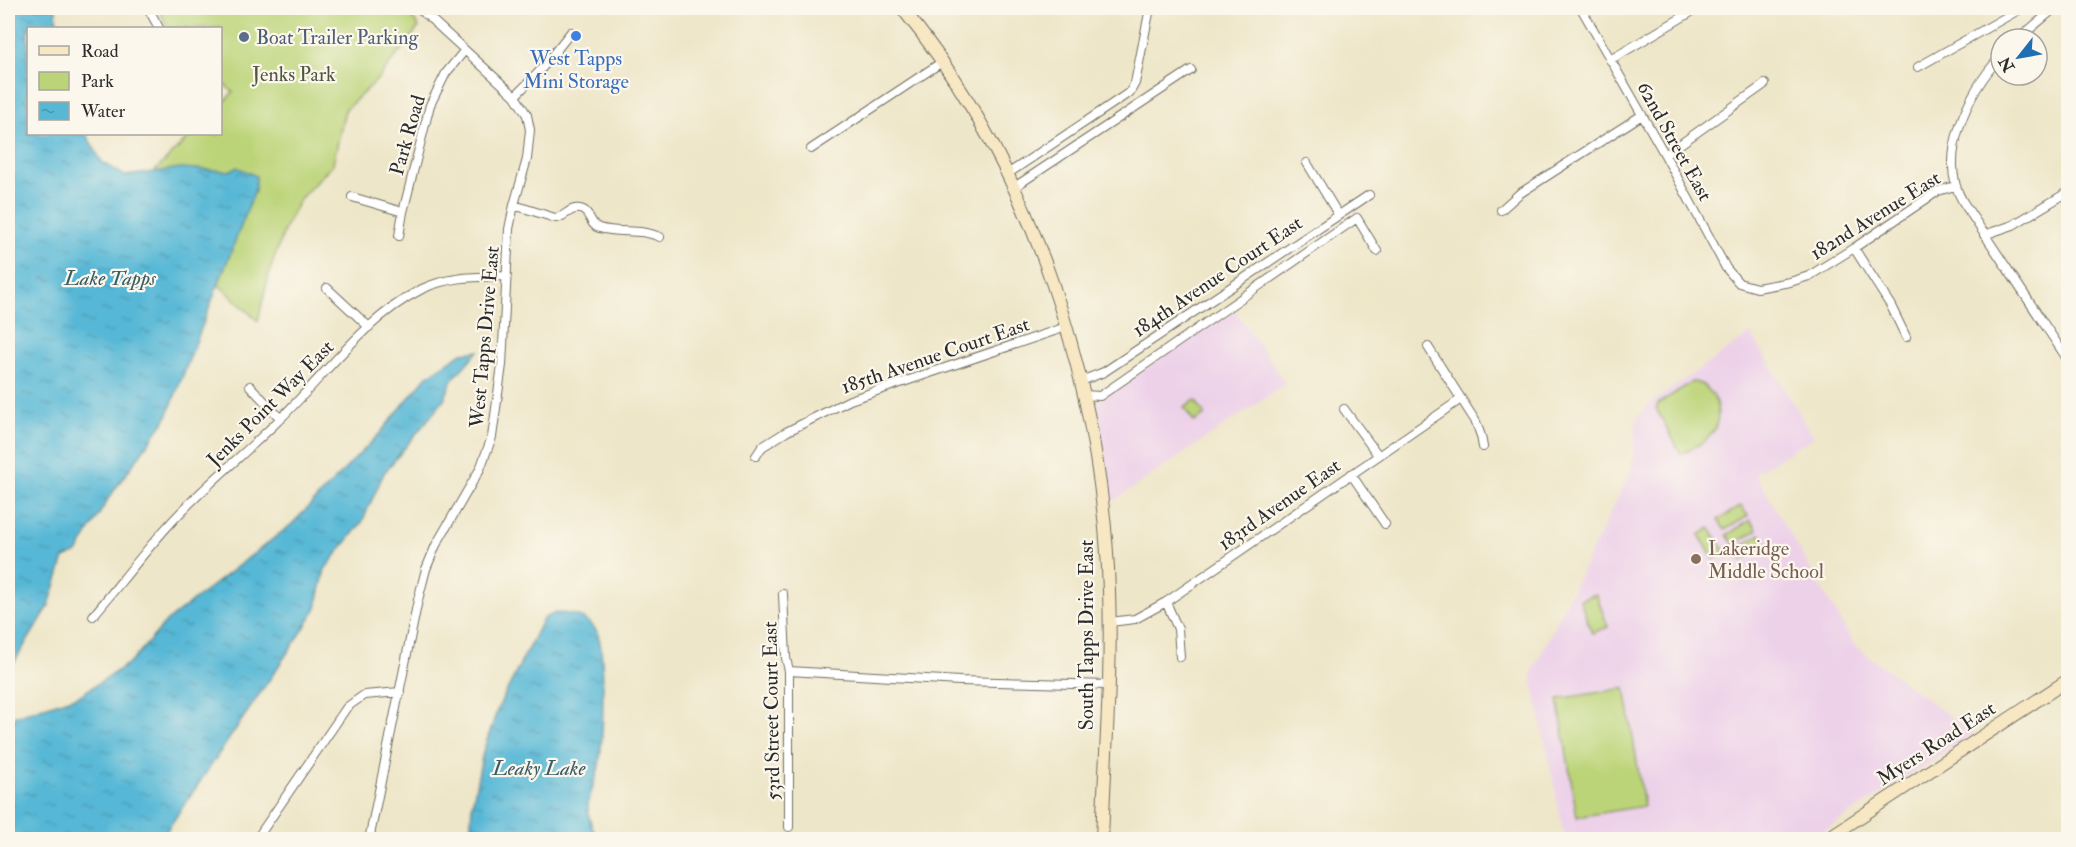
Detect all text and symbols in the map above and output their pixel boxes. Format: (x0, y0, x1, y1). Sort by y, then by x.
place label: Boat Trailer Parking (256, 25, 419, 50)
legend (27, 27, 222, 135)
north arrow (1989, 27, 2049, 87)
marker: West Tapps Mini Storage (569, 29, 583, 43)
marker: Boat Trailer Parking (237, 30, 251, 44)
text: Road (81, 40, 119, 63)
place label: West Tapps Mini Storage (523, 46, 629, 94)
text: N (1994, 52, 2020, 76)
park label: Jenks Park (251, 62, 336, 87)
text: Park (81, 70, 114, 93)
street label: 62nd Street East (1631, 77, 1718, 206)
street label: Park Road (384, 92, 431, 178)
text: Water (80, 100, 125, 123)
street label: 182nd Avenue East (1805, 165, 1946, 266)
street label: 184th Avenue Court East (1128, 210, 1307, 343)
street label: West Tapps Drive East (464, 245, 506, 430)
water label: Lake Tapps (63, 265, 157, 292)
street label: 185th Avenue Court East (838, 311, 1033, 399)
street label: Jenks Point Way East (201, 334, 339, 473)
street label: 183rd Avenue East (1213, 453, 1346, 556)
place label: Lakeridge Middle School (1708, 536, 1824, 584)
street label: South Tapps Drive East (1074, 539, 1100, 730)
marker: Lakeridge Middle School (1689, 552, 1703, 566)
street label: 53rd Street Court East (757, 621, 786, 801)
street label: Myers Road East (1872, 695, 2001, 791)
water label: Leaky Lake (491, 755, 587, 782)

